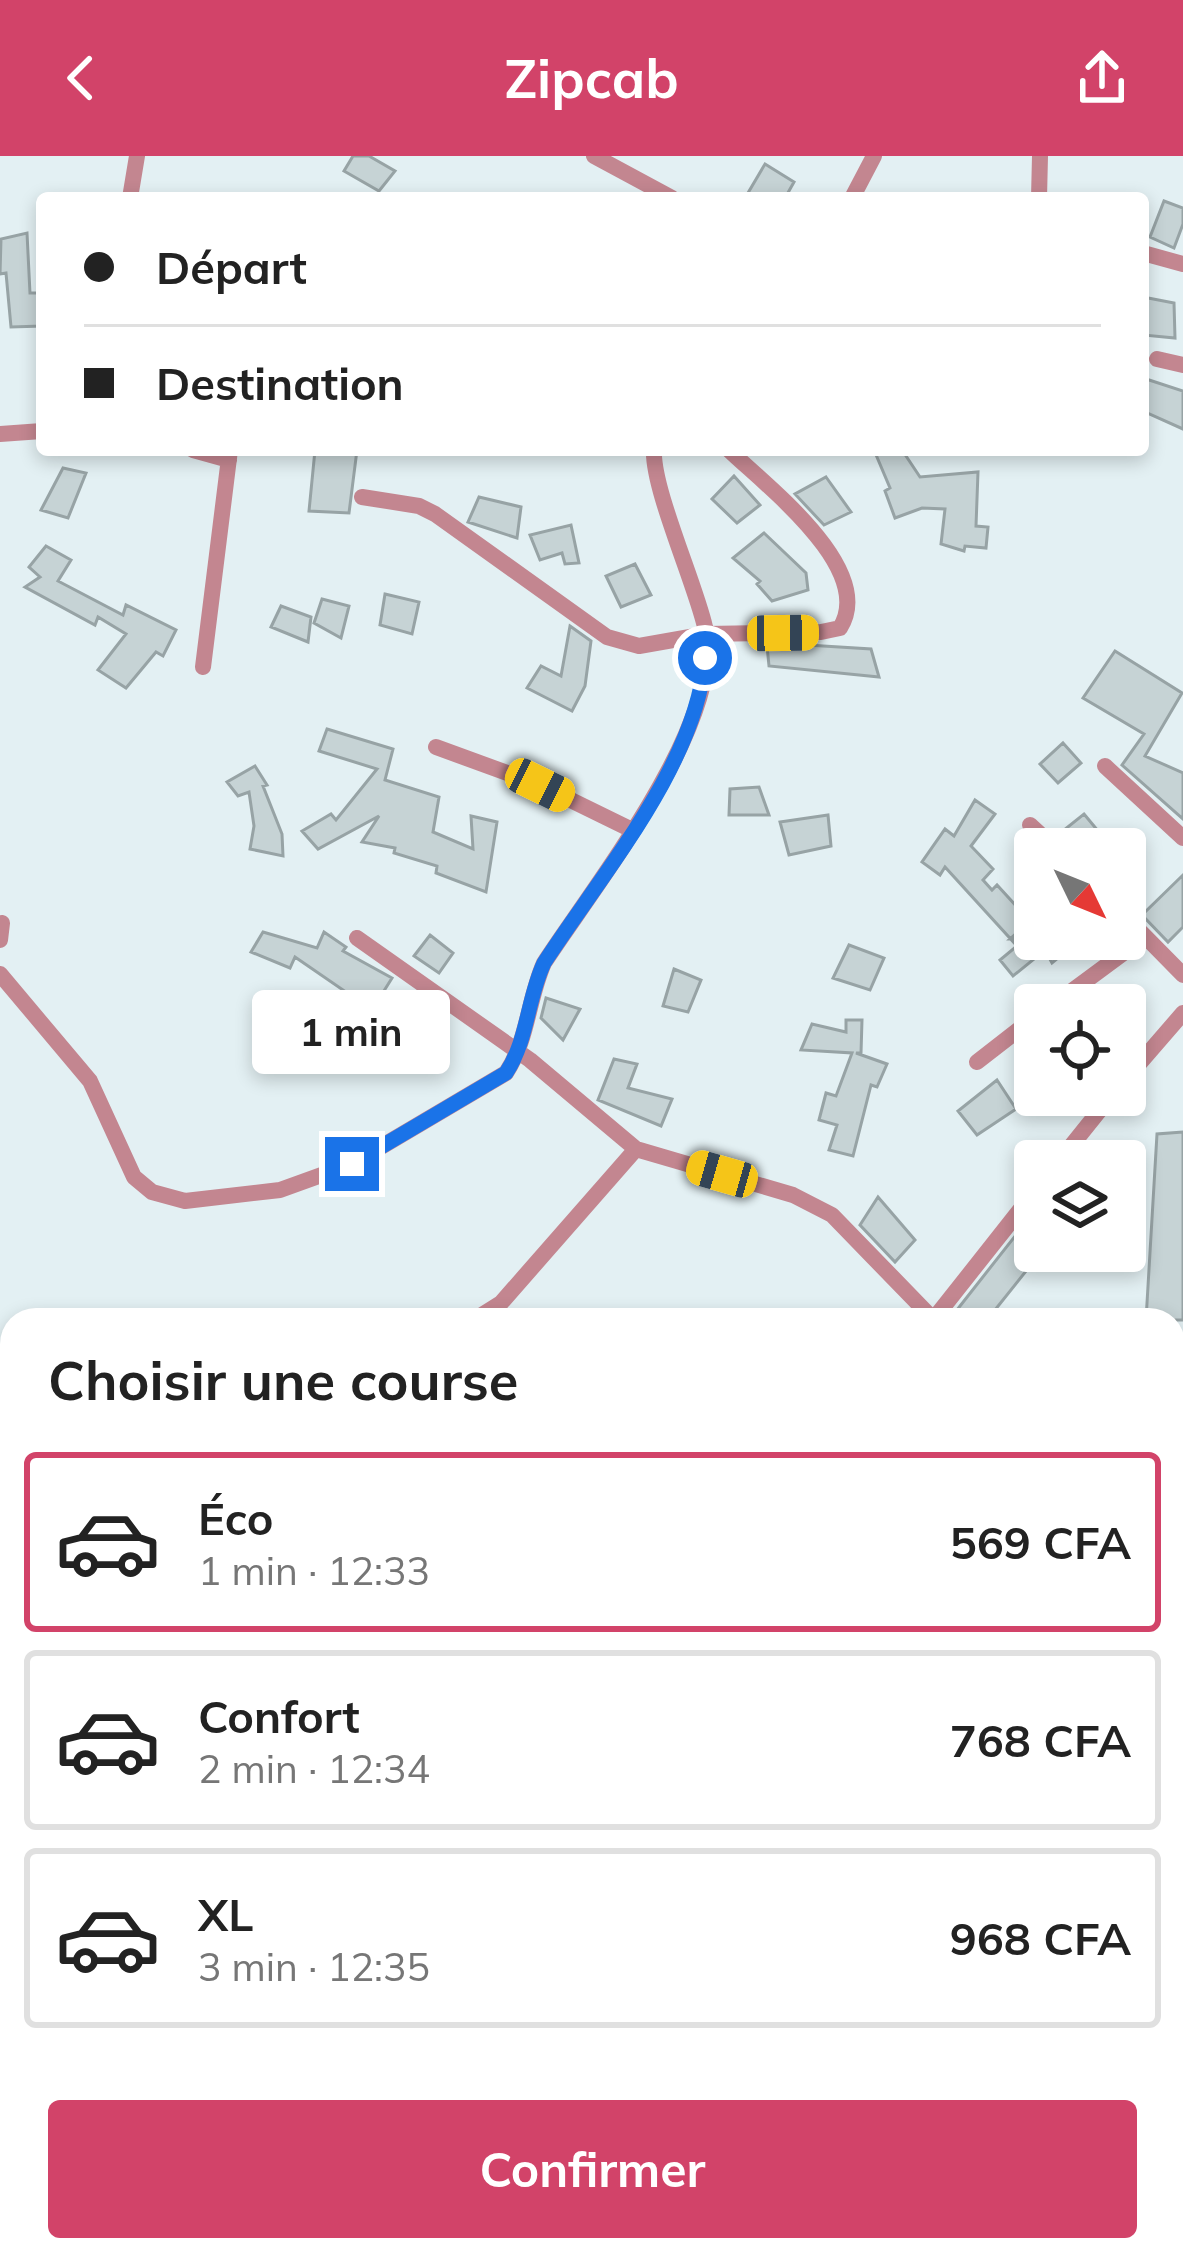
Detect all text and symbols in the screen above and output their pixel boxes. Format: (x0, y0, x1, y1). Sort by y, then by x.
text: Zipcab (504, 44, 679, 112)
icon: back (48, 45, 114, 111)
icon: share (1069, 45, 1135, 111)
text: Départ (156, 239, 307, 295)
text: Destination (156, 355, 404, 411)
car (747, 614, 819, 652)
route start (678, 631, 732, 685)
car (500, 753, 580, 817)
north arrow (1014, 828, 1146, 960)
map controls (1014, 828, 1146, 1272)
button: locate (1014, 984, 1146, 1116)
callout: 1 min (253, 990, 451, 1074)
text: 1 min (300, 1007, 402, 1056)
route end (325, 1137, 379, 1191)
button: layers (1014, 1140, 1146, 1272)
car (682, 1147, 762, 1201)
text: Choisir une course (48, 1346, 518, 1414)
icon: car (54, 1488, 162, 1596)
text: Éco (198, 1490, 274, 1546)
text: 569 CFA (950, 1514, 1131, 1570)
text: 1 min · 12:33 (198, 1546, 430, 1595)
icon: car (54, 1686, 162, 1794)
text: Confort (198, 1688, 360, 1744)
text: 768 CFA (950, 1712, 1131, 1768)
text: 2 min · 12:34 (198, 1744, 430, 1793)
icon: car (54, 1884, 162, 1992)
text: XL (198, 1886, 253, 1942)
text: 968 CFA (950, 1910, 1131, 1966)
text: 3 min · 12:35 (198, 1942, 430, 1991)
button: Confirmer (48, 2100, 1137, 2238)

